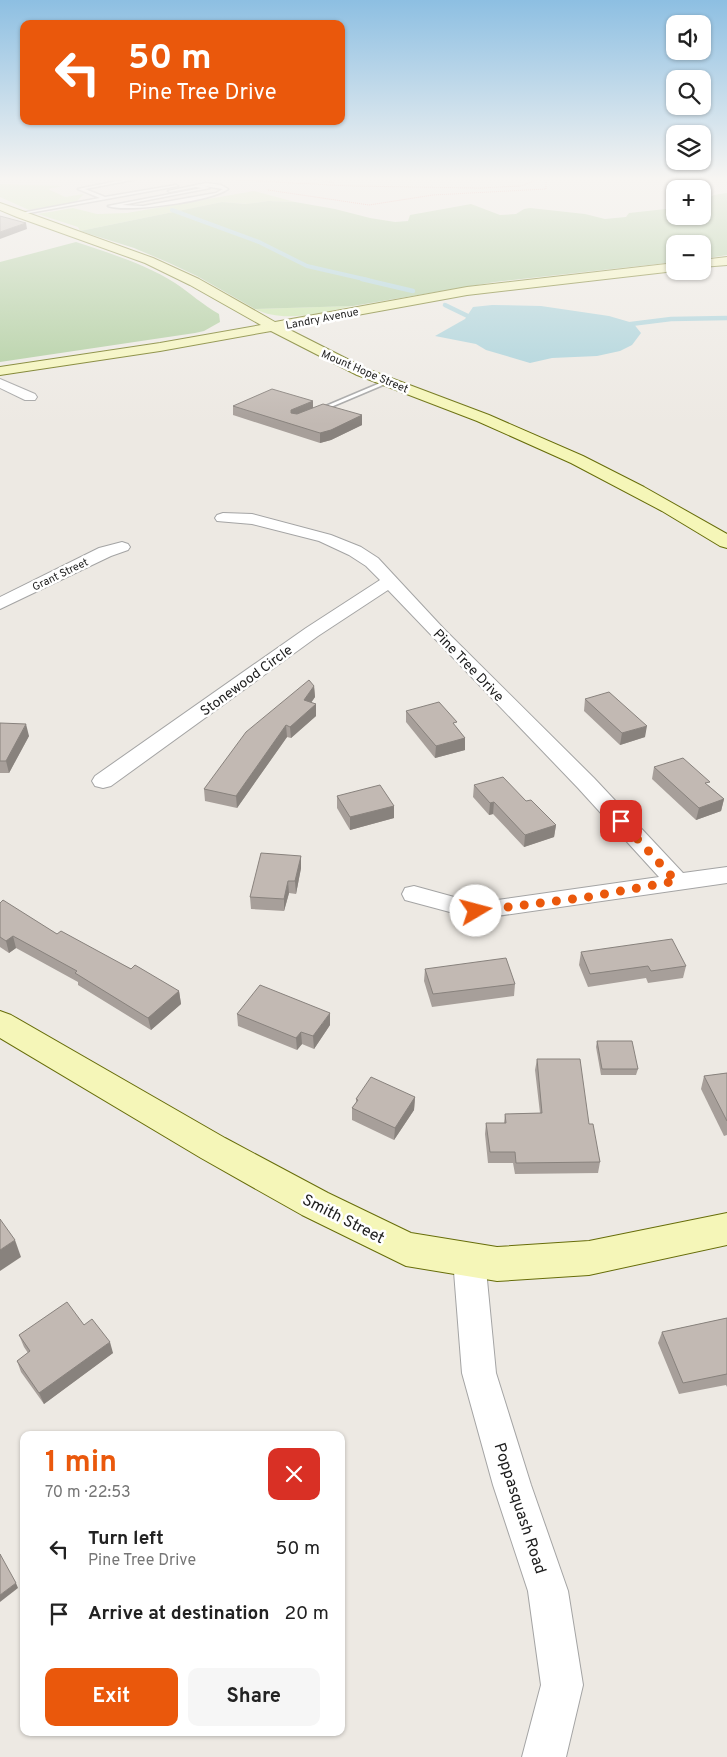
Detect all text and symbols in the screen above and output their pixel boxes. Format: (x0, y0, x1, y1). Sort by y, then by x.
map controls (666, 15, 711, 280)
button: sound (666, 15, 711, 60)
text: 50 m (128, 37, 212, 81)
icon: left (45, 40, 110, 105)
button: search (666, 70, 711, 115)
text: Pine Tree Drive (128, 80, 277, 107)
button: layers (666, 125, 711, 170)
button: + (666, 180, 711, 225)
button: − (666, 235, 711, 280)
street label: Landry Avenue (285, 305, 360, 333)
street label: Mount Hope Street (319, 347, 410, 397)
street label: Grant Street (30, 555, 91, 594)
street label: Pine Tree Drive (429, 626, 507, 706)
street label: Stonewood Circle (198, 642, 296, 720)
pin (600, 800, 642, 842)
icon: arrive (607, 807, 635, 835)
position arrow (449, 884, 501, 936)
street label: Smith Street (299, 1190, 388, 1249)
street label: Poppasquash Road (488, 1440, 550, 1577)
text: 1 min (45, 1445, 117, 1482)
button: close (268, 1448, 320, 1500)
text: 70 m · 22:53 (45, 1483, 131, 1503)
text: Turn left (88, 1527, 164, 1551)
icon: left (45, 1535, 73, 1563)
text: 50 m (275, 1537, 320, 1561)
text: Pine Tree Drive (88, 1551, 196, 1571)
icon: arrive (45, 1600, 73, 1628)
text: Arrive at destination (88, 1602, 269, 1626)
text: 20 m (284, 1602, 329, 1626)
button: Exit (45, 1668, 178, 1726)
button: Share (188, 1668, 320, 1726)

